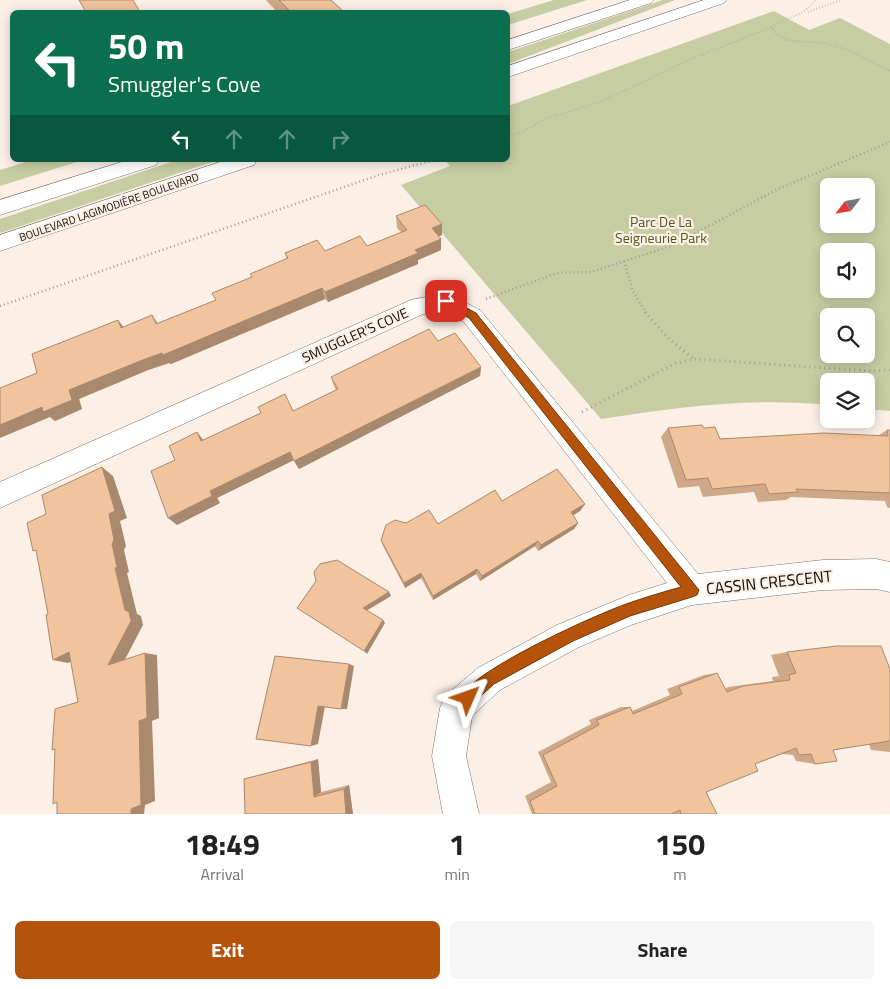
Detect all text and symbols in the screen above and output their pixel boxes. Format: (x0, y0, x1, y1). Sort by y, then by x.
text: 50 m (108, 19, 184, 73)
icon: left (25, 30, 90, 95)
text: Smuggler's Cove (108, 67, 261, 101)
icon: left (167, 125, 195, 153)
icon: ahead (220, 125, 248, 153)
icon: ahead (273, 125, 301, 153)
icon: right (326, 125, 354, 153)
street label: BOULEVARD LAGIMODIÈRE BOULEVARD (17, 169, 201, 245)
north arrow (820, 178, 875, 232)
map controls (820, 178, 875, 428)
park label: Parc De La Seigneurie Park (615, 211, 707, 248)
button: sound (820, 243, 875, 298)
pin (425, 280, 467, 322)
icon: arrive (432, 287, 460, 315)
street label: SMUGGLER'S COVE (298, 302, 412, 367)
button: search (820, 308, 875, 363)
button: layers (820, 373, 875, 428)
street label: CASSIN CRESCENT (705, 563, 834, 601)
position arrow (441, 671, 493, 723)
text: 18:49 (185, 821, 260, 867)
text: 1 (449, 821, 466, 867)
text: 150 (655, 821, 705, 867)
text: Arrival (201, 862, 244, 886)
text: min (444, 862, 470, 886)
text: m (673, 862, 687, 886)
button: Exit (15, 921, 440, 979)
button: Share (450, 921, 875, 979)

